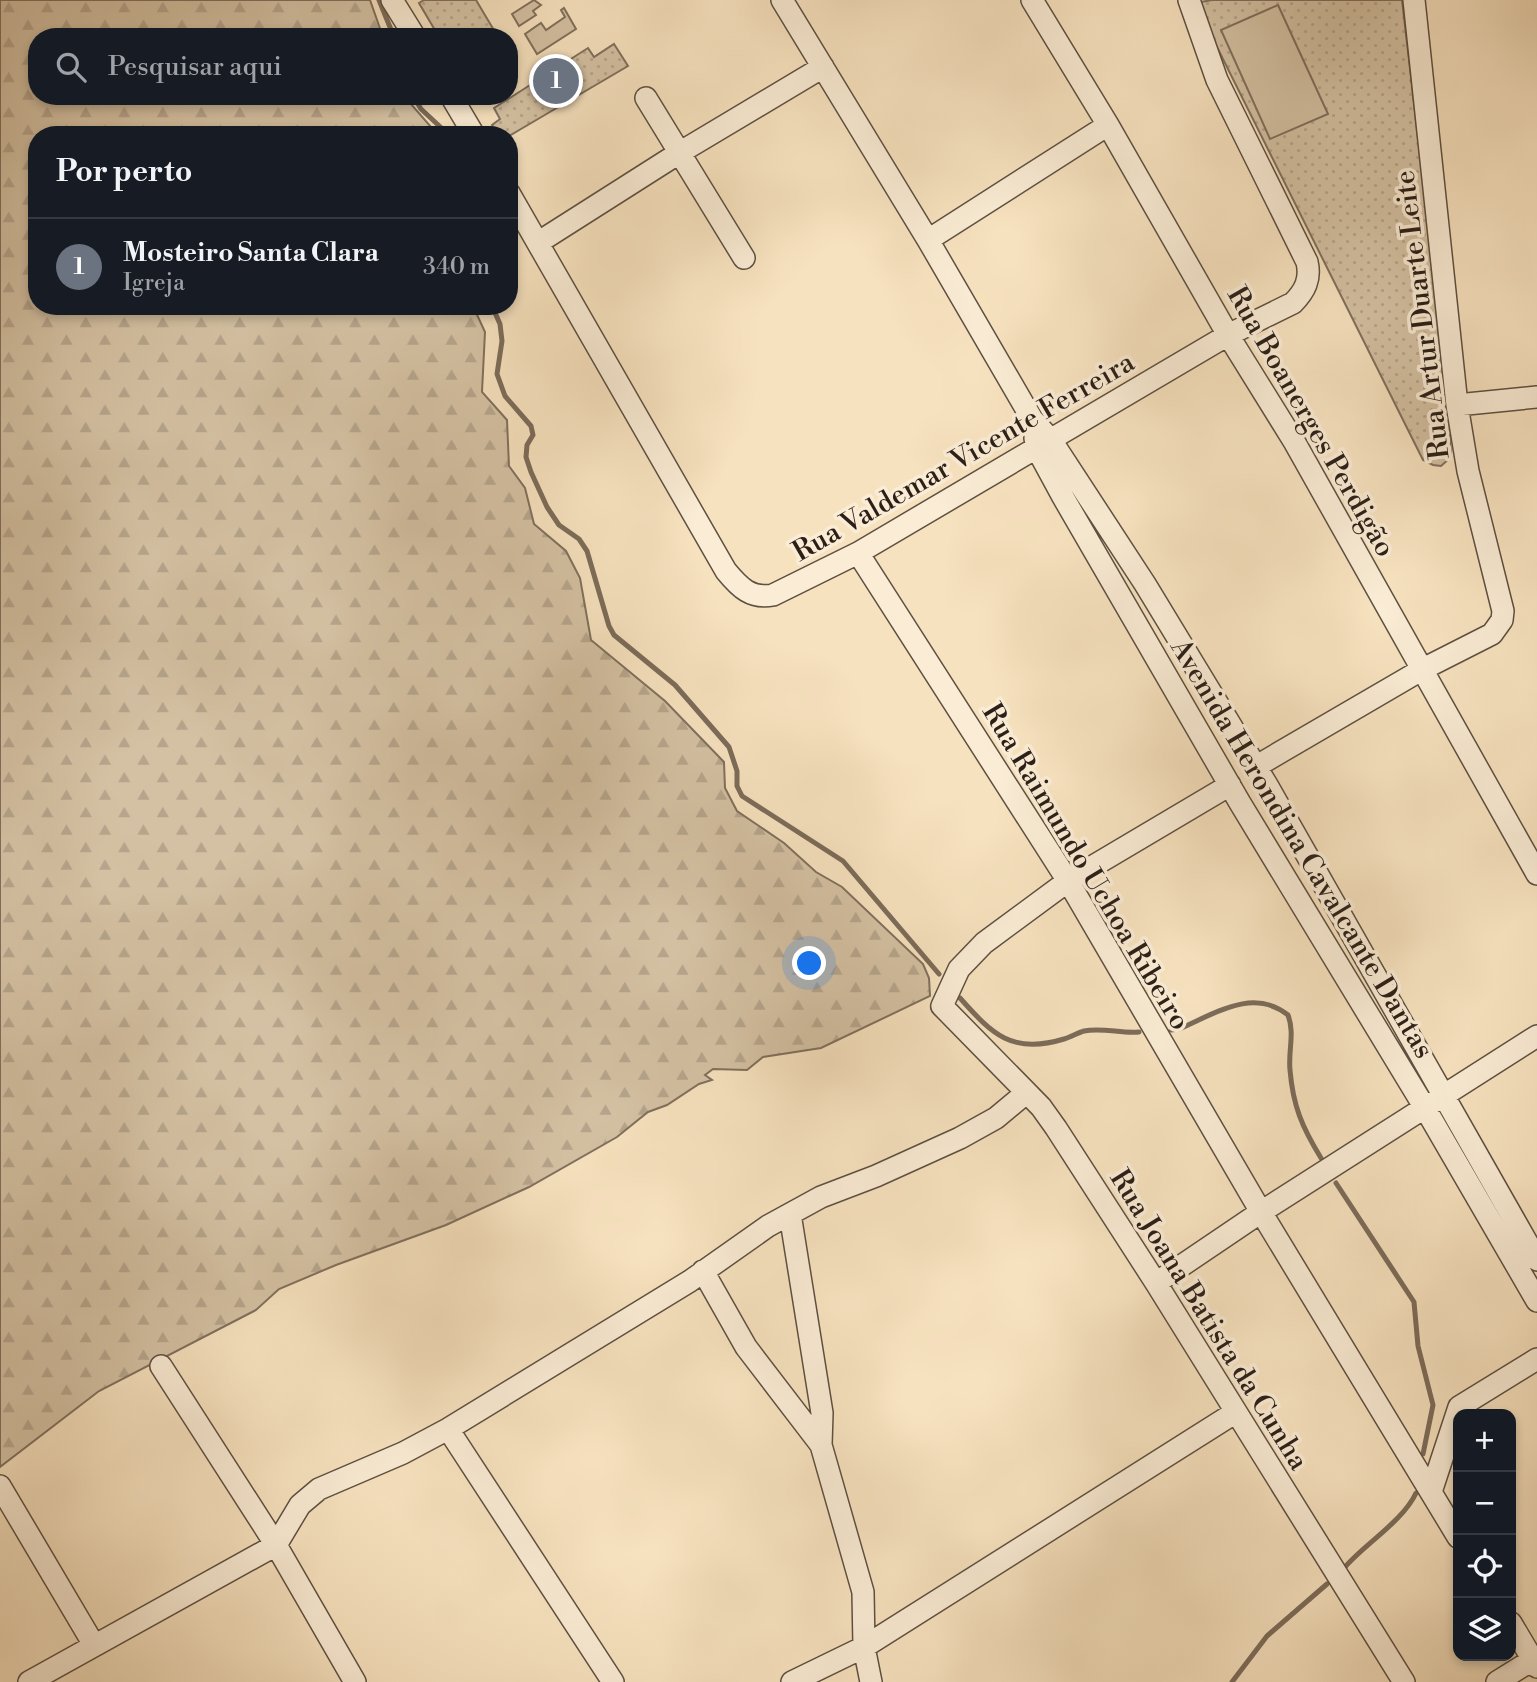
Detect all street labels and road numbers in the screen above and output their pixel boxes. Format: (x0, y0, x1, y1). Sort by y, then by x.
street label: Rua Artur Duarte Leite (1387, 168, 1458, 461)
street label: Rua Boanerges Perdigão (1219, 280, 1403, 563)
street label: Rua Valdemar Vicente Ferreira (787, 345, 1142, 570)
street label: Avenida Herondina Cavalcante Dantas (1162, 632, 1441, 1065)
street label: Rua Raimundo Uchoa Ribeiro (974, 697, 1197, 1037)
street label: Rua Joana Batista da Cunha (1102, 1163, 1316, 1477)

